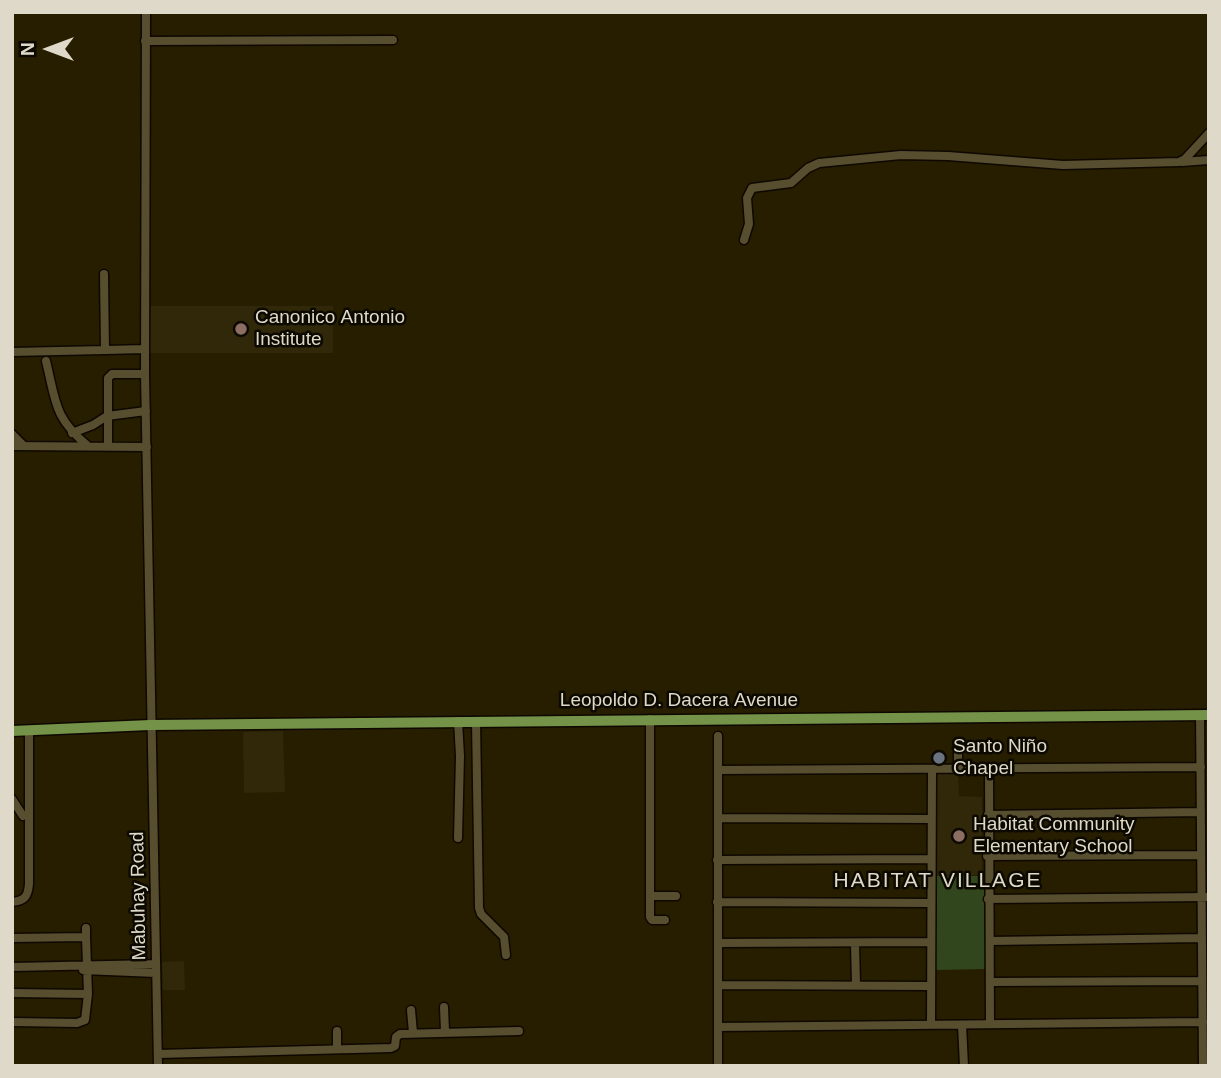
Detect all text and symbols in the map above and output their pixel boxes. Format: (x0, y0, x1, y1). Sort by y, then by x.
north arrow (14, 14, 84, 84)
text: N (17, 42, 38, 56)
place label: Canonico Antonio Institute (255, 307, 405, 351)
marker: Canonico Antonio Institute (233, 321, 249, 337)
street label: Leopoldo D. Dacera Avenue (560, 690, 798, 712)
place label: Santo Niño Chapel (953, 736, 1047, 780)
marker: Santo Niño Chapel (931, 750, 947, 766)
place label: Habitat Community Elementary School (973, 814, 1135, 858)
marker: Habitat Community Elementary School (951, 828, 967, 844)
street label: Mabuhay Road (126, 831, 152, 961)
district label: HABITAT VILLAGE (835, 868, 1041, 894)

